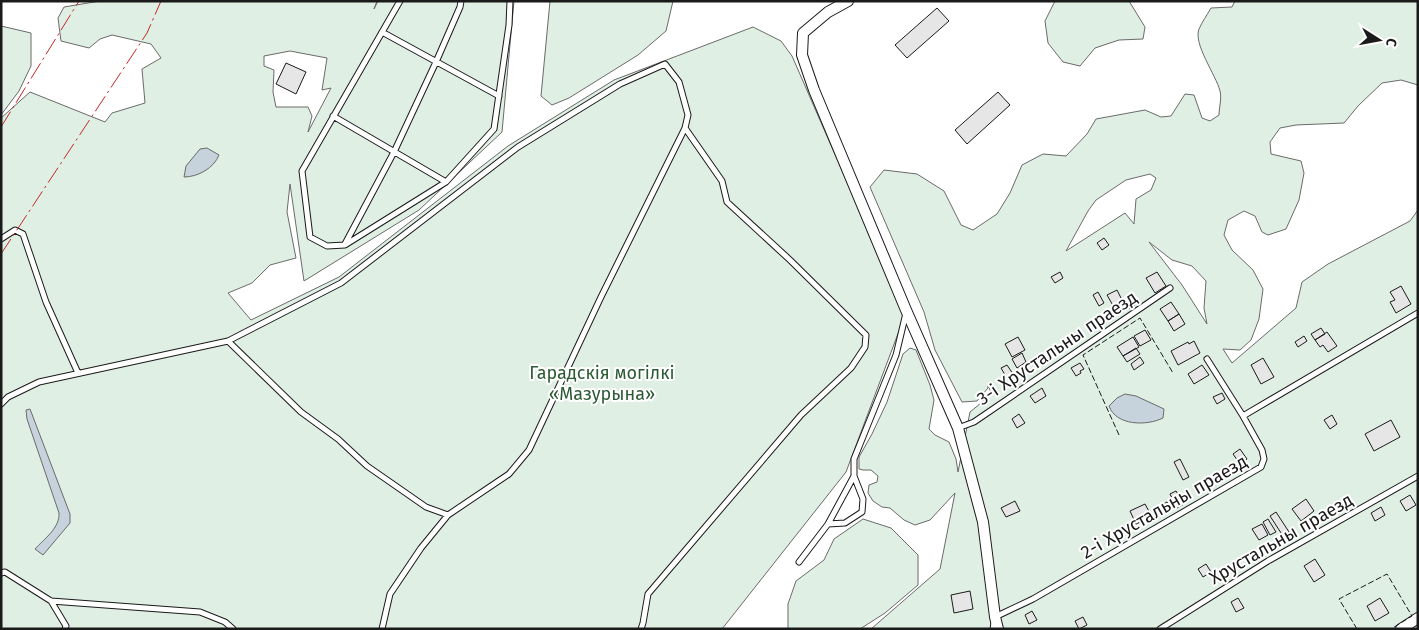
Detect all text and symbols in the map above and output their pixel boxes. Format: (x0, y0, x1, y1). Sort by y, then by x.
north arrow (1354, 15, 1404, 65)
text: С (1382, 37, 1400, 48)
street label: 3-і Хрустальны праезд (973, 286, 1141, 410)
park label: Гарадскія могілкі «Мазурына» (529, 362, 675, 405)
street label: 2-і Хрустальны праезд (1077, 450, 1251, 564)
street label: Хрустальны праезд (1205, 489, 1357, 589)

